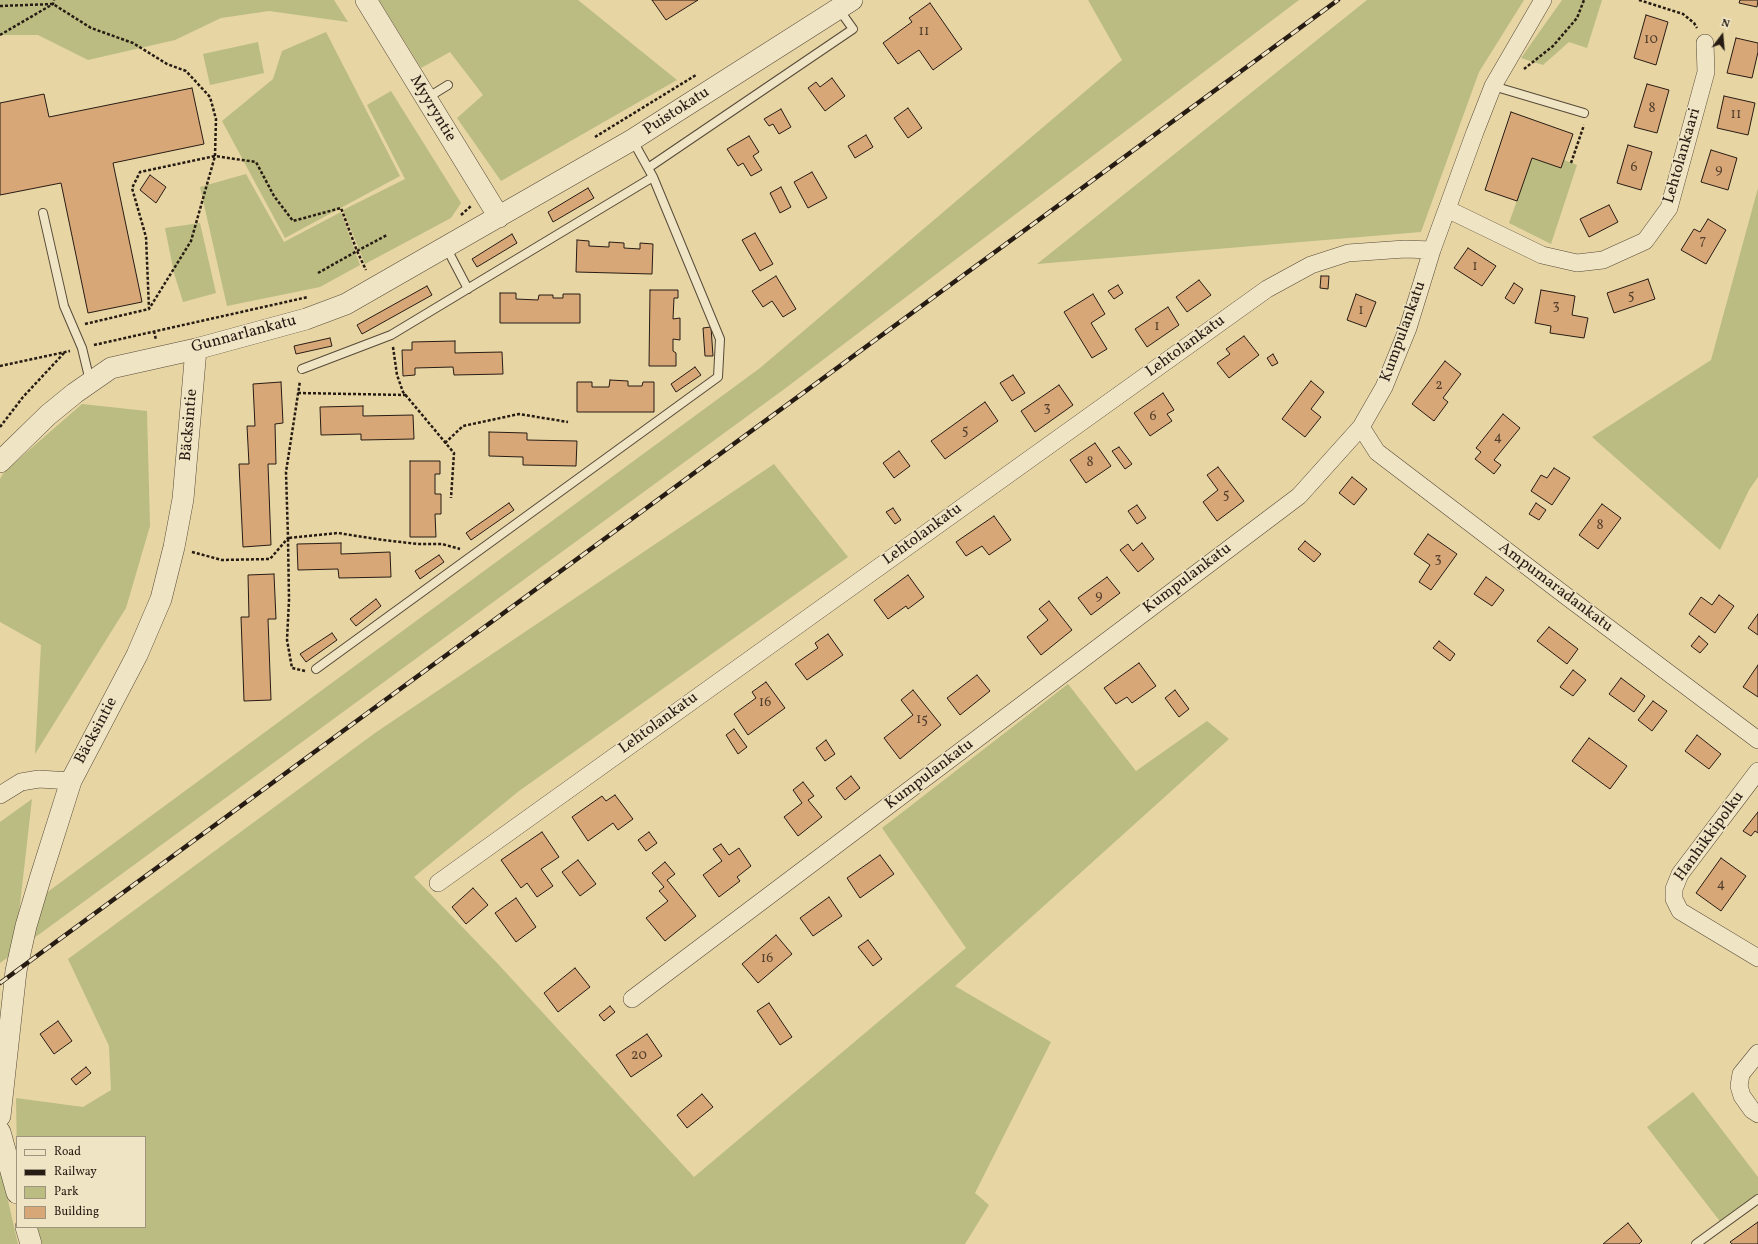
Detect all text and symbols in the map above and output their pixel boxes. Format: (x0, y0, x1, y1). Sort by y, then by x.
north arrow (1702, 16, 1742, 56)
text: N (1720, 16, 1731, 32)
house number: 11 (919, 24, 929, 40)
house number: 10 (1644, 32, 1658, 48)
street label: Myyryntie (405, 72, 459, 146)
street label: Puistokatu (640, 84, 714, 140)
house number: 8 (1648, 101, 1656, 117)
street label: Lehtolankaari (1660, 106, 1706, 206)
house number: 11 (1731, 107, 1741, 123)
house number: 6 (1630, 160, 1638, 176)
house number: 9 (1715, 162, 1723, 178)
house number: 7 (1700, 233, 1706, 249)
house number: 1 (1472, 259, 1478, 275)
street label: Kumpulankatu (1377, 279, 1431, 385)
house number: 5 (1628, 288, 1634, 304)
house number: 3 (1552, 298, 1560, 314)
house number: 1 (1358, 303, 1364, 319)
street label: Gunnarlankatu (189, 312, 299, 358)
street label: Lehtolankatu (1143, 312, 1229, 382)
house number: 1 (1154, 319, 1160, 335)
house number: 2 (1435, 378, 1443, 394)
street label: Bäcksintie (177, 388, 203, 462)
house number: 3 (1043, 400, 1051, 416)
house number: 6 (1149, 409, 1157, 425)
house number: 5 (962, 423, 968, 439)
house number: 4 (1494, 430, 1502, 446)
house number: 8 (1086, 455, 1094, 471)
house number: 5 (1223, 487, 1229, 503)
street label: Lehtolankatu (880, 500, 966, 570)
house number: 8 (1596, 518, 1604, 534)
street label: Ampumaradankatu (1494, 539, 1616, 637)
street label: Kumpulankatu (1140, 540, 1236, 618)
house number: 3 (1434, 551, 1442, 567)
house number: 9 (1095, 588, 1103, 604)
street label: Lehtolankatu (616, 689, 702, 759)
street label: Bäcksintie (71, 694, 123, 768)
house number: 16 (759, 695, 771, 711)
house number: 15 (916, 712, 928, 728)
street label: Kumpulankatu (882, 736, 978, 814)
street label: Hanhikkipolku (1671, 788, 1749, 886)
house number: 4 (1717, 877, 1725, 893)
house number: 16 (761, 951, 773, 967)
house number: 20 (631, 1048, 647, 1064)
legend (16, 1136, 146, 1228)
text: Road (54, 1144, 81, 1160)
text: Railway (54, 1164, 97, 1180)
text: Park (54, 1184, 79, 1200)
text: Building (54, 1204, 99, 1220)

